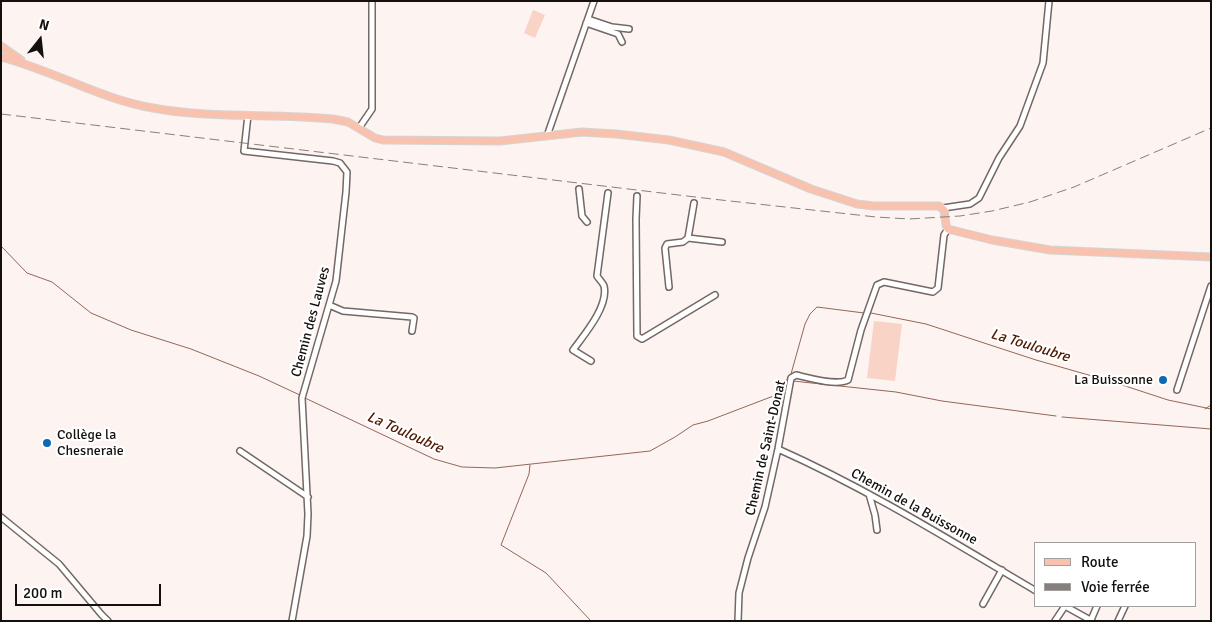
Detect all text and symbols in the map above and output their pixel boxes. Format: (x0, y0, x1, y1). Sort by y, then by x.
north arrow (15, 15, 65, 65)
text: N (37, 16, 51, 35)
street label: Chemin des Lauves (288, 265, 334, 379)
water label: La Touloubre (988, 325, 1072, 367)
place label: La Buissonne (1074, 372, 1153, 388)
marker: La Buissonne (1157, 374, 1169, 386)
street label: Chemin de Saint-Donat (742, 379, 790, 517)
water label: La Touloubre (364, 408, 446, 458)
place label: Collège la Chesneraie (57, 427, 124, 460)
marker: Collège la Chesneraie (41, 437, 53, 449)
street label: Chemin de la Buissonne (848, 465, 980, 549)
legend (1034, 542, 1197, 607)
text: Route (1081, 553, 1118, 571)
scale bar (18, 574, 164, 606)
text: Voie ferrée (1081, 578, 1150, 596)
text: 200 m (23, 584, 63, 602)

